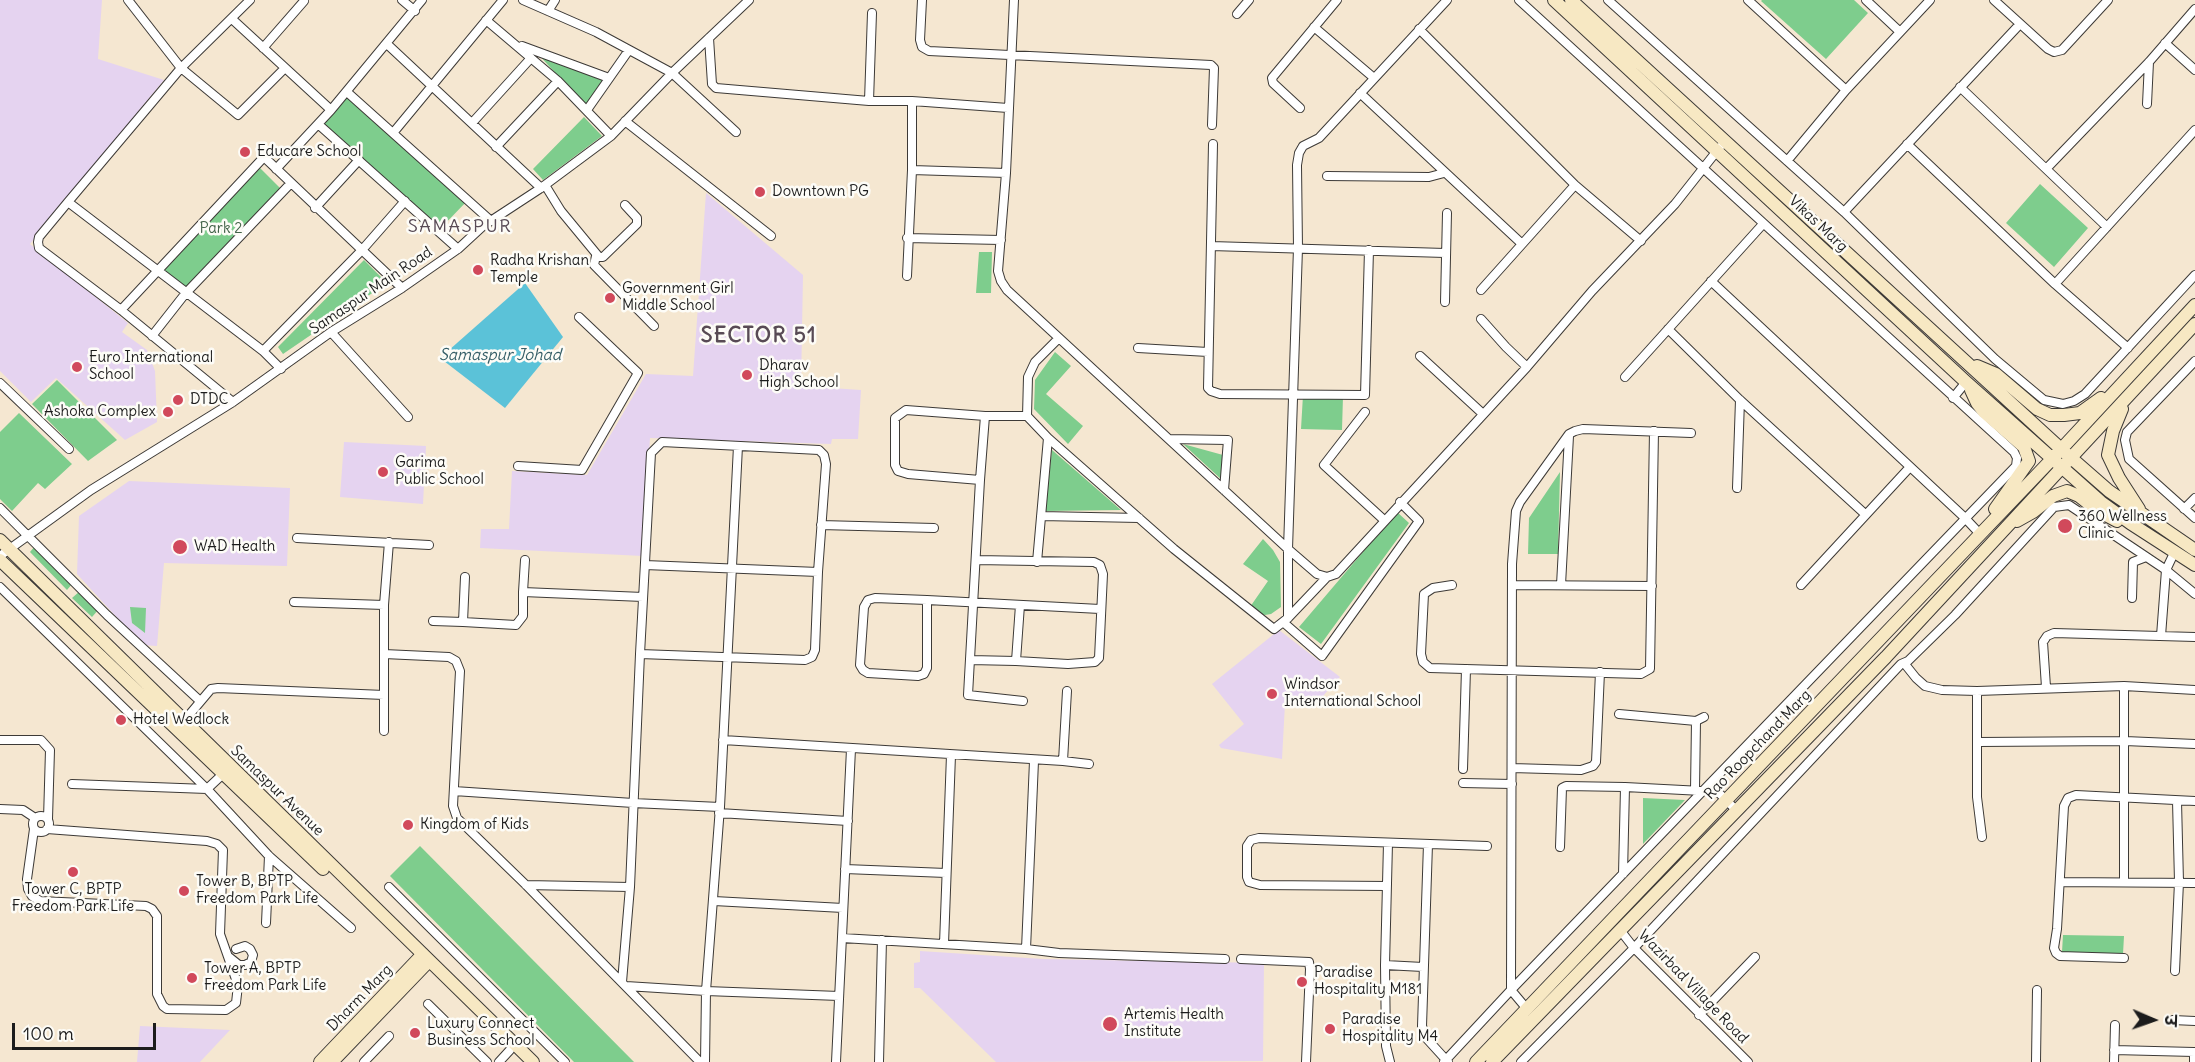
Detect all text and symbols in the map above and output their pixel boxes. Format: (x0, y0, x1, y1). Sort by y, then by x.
place label: Educare School (257, 143, 361, 161)
marker: Educare School (238, 145, 252, 159)
place label: Downtown PG (772, 183, 869, 201)
marker: Downtown PG (753, 185, 767, 199)
street label: Vikas Marg (1785, 192, 1851, 256)
district label: SAMASPUR (408, 216, 512, 238)
park label: Park 2 (200, 220, 242, 238)
street label: Samaspur Main Road (306, 243, 436, 339)
place label: Radha Krishan Temple (490, 252, 589, 287)
marker: Radha Krishan Temple (471, 263, 485, 277)
place label: Government Girl Middle School (622, 280, 734, 315)
marker: Government Girl Middle School (603, 291, 617, 305)
district label: SECTOR 51 (701, 323, 817, 349)
water label: Samaspur Johad (439, 345, 561, 365)
place label: Euro International School (89, 349, 213, 384)
place label: Dharav High School (759, 357, 839, 392)
marker: Euro International School (70, 360, 84, 374)
marker: Dharav High School (740, 368, 754, 382)
place label: DTDC (190, 391, 228, 409)
marker: DTDC (171, 393, 185, 407)
place label: Ashoka Complex (44, 403, 156, 421)
marker: Ashoka Complex (161, 405, 175, 419)
place label: Garima Public School (395, 454, 484, 489)
marker: Garima Public School (376, 465, 390, 479)
place label: 360 Wellness Clinic (2078, 508, 2167, 543)
marker: 360 Wellness Clinic (2056, 517, 2074, 535)
marker: WAD Health (171, 538, 189, 556)
place label: WAD Health (194, 538, 275, 556)
place label: Windsor International School (1284, 676, 1421, 711)
street label: Rao Roopchand Marg (1701, 686, 1815, 804)
marker: Windsor International School (1265, 687, 1279, 701)
place label: Hotel Wedlock (133, 711, 229, 729)
marker: Hotel Wedlock (114, 713, 128, 727)
street label: Samaspur Avenue (227, 742, 327, 840)
place label: Kingdom of Kids (420, 816, 529, 834)
marker: Kingdom of Kids (401, 818, 415, 832)
marker: Tower C, BPTP Freedom Park Life (66, 865, 80, 879)
place label: Tower B, BPTP Freedom Park Life (196, 873, 318, 908)
place label: Tower C, BPTP Freedom Park Life (12, 881, 134, 916)
marker: Tower B, BPTP Freedom Park Life (177, 884, 191, 898)
street label: Wazirbad Village Road (1634, 927, 1752, 1047)
place label: Tower A, BPTP Freedom Park Life (204, 960, 326, 995)
street label: Dharm Marg (324, 961, 396, 1035)
place label: Paradise Hospitality M181 (1314, 964, 1422, 999)
marker: Tower A, BPTP Freedom Park Life (185, 971, 199, 985)
marker: Paradise Hospitality M181 (1295, 975, 1309, 989)
north arrow (2123, 990, 2183, 1050)
place label: Artemis Health Institute (1124, 1006, 1224, 1041)
scale bar (15, 1011, 159, 1049)
place label: Paradise Hospitality M4 (1342, 1011, 1438, 1046)
place label: Luxury Connect Business School (427, 1015, 535, 1050)
marker: Artemis Health Institute (1101, 1015, 1119, 1033)
text: उ (2161, 1015, 2181, 1026)
text: 100 m (23, 1022, 74, 1045)
marker: Paradise Hospitality M4 (1323, 1022, 1337, 1036)
marker: Luxury Connect Business School (408, 1026, 422, 1040)

